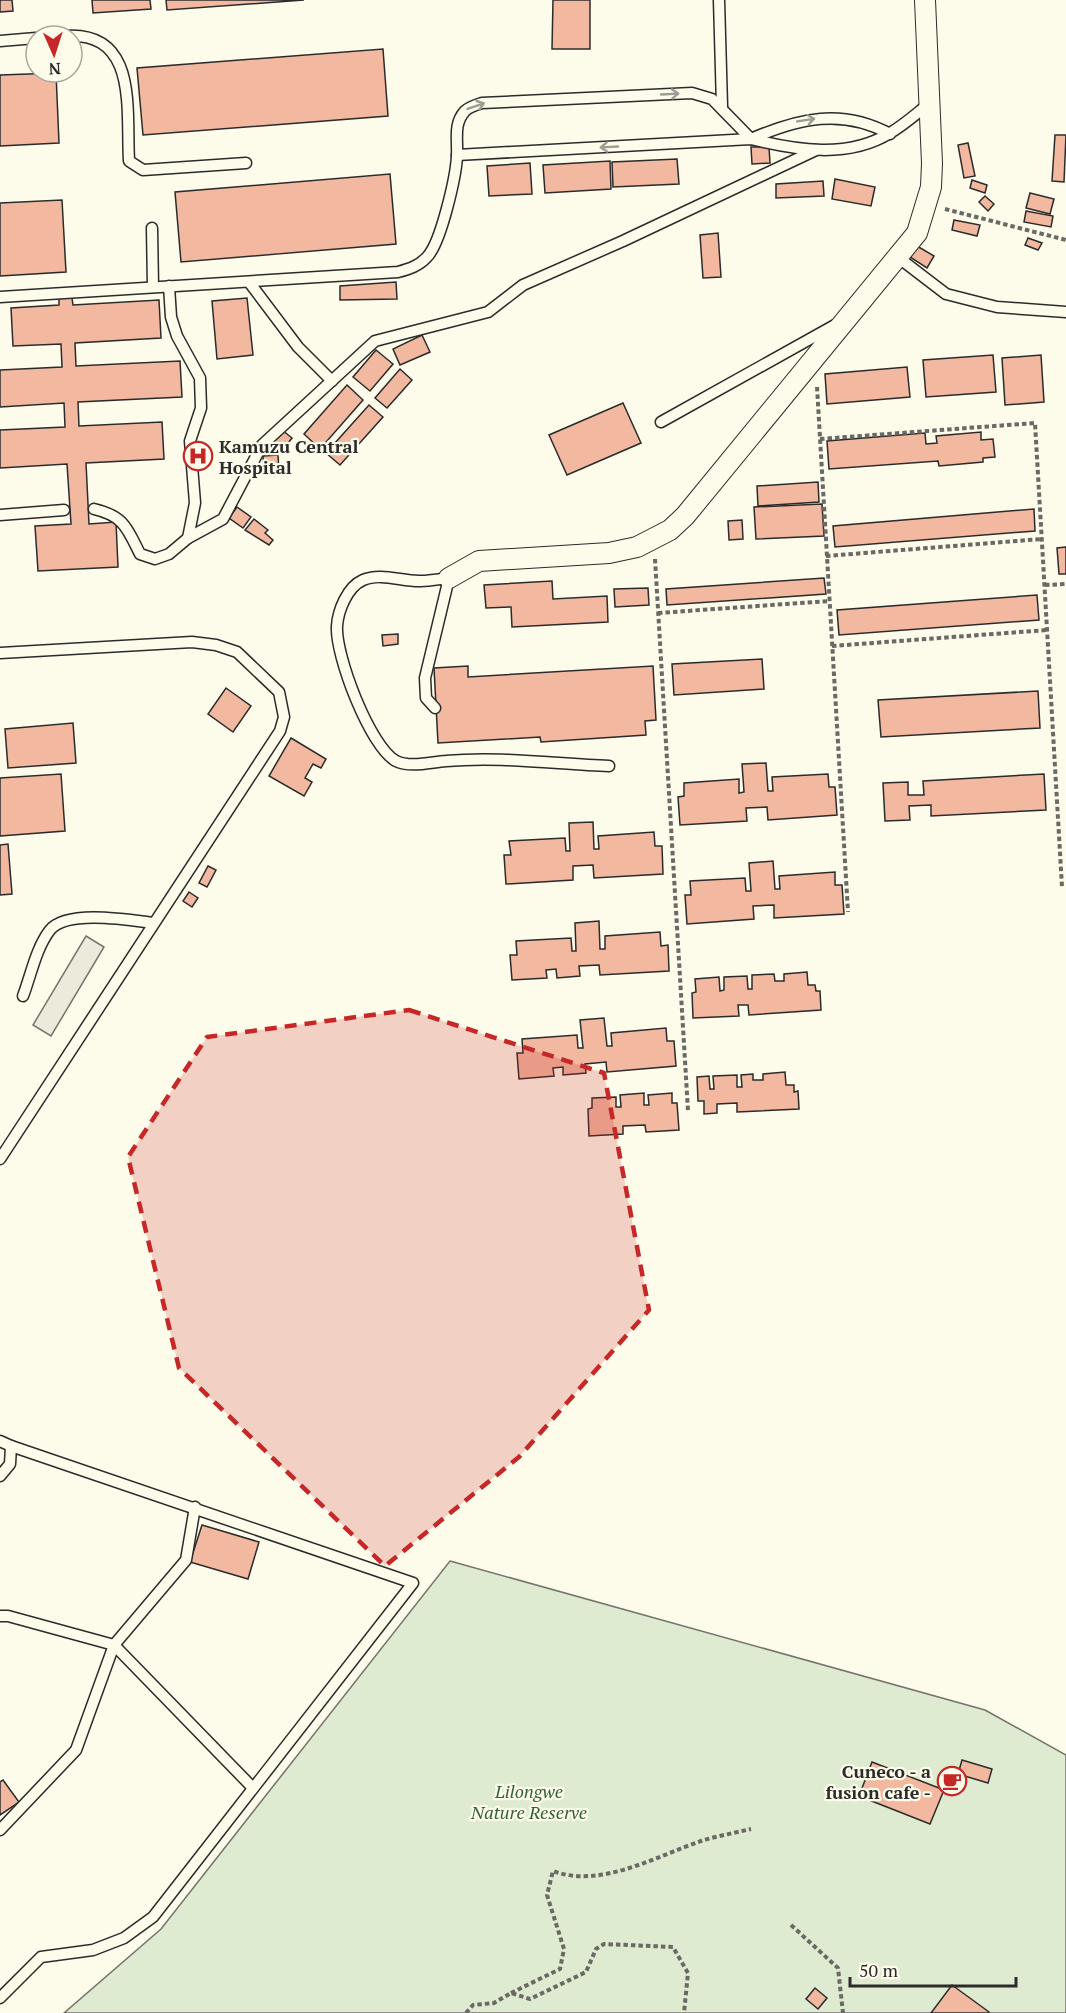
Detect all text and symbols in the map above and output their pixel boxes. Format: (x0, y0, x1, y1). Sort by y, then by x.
north arrow (24, 24, 84, 84)
text: N (48, 58, 61, 80)
one-way arrow (659, 89, 679, 100)
one-way arrow (466, 100, 484, 111)
one-way arrow (796, 115, 815, 126)
one-way arrow (599, 141, 619, 152)
place label: Kamuzu Central Hospital (219, 434, 359, 479)
hospital icon: Kamuzu Central Hospital (182, 440, 214, 472)
place label: Cuneco - a fusion cafe - (825, 1759, 931, 1804)
cafe icon: Cuneco - a fusion cafe - (936, 1765, 968, 1797)
park label: Lilongwe Nature Reserve (470, 1779, 587, 1824)
scale bar (850, 1950, 1016, 1988)
text: 50 m (859, 1958, 899, 1982)

